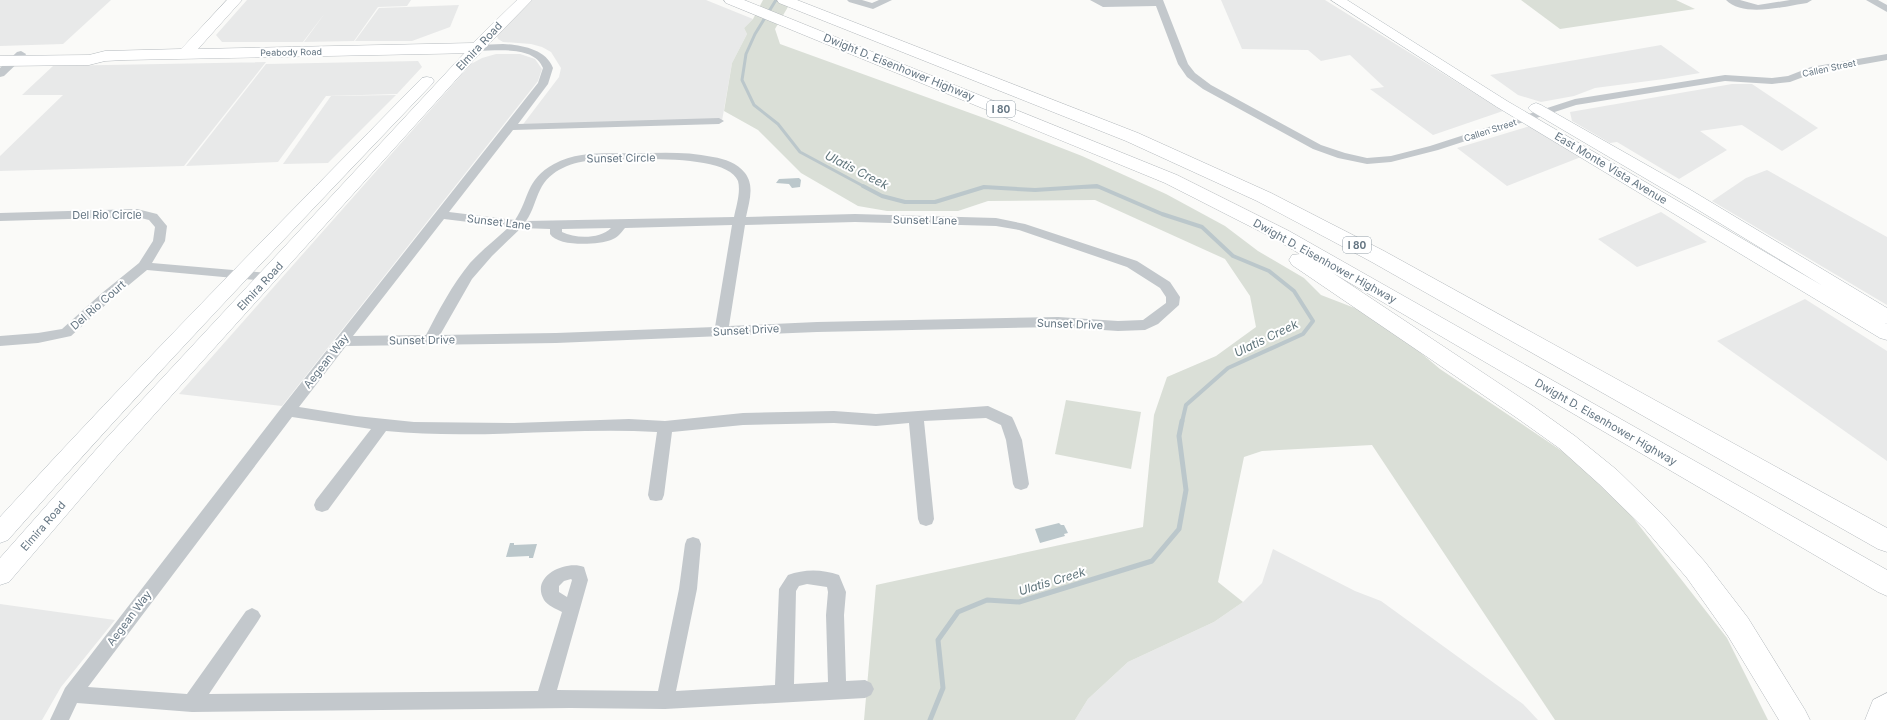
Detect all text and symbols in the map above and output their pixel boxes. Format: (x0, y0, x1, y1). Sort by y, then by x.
street label: Elmira Road (453, 19, 505, 73)
street label: Dwight D. Eisenhower Highway (821, 30, 977, 104)
street label: Peabody Road (260, 46, 322, 58)
street label: Callen Street (1801, 57, 1857, 79)
road number: I 80 (987, 101, 1015, 117)
street label: Callen Street (1462, 116, 1518, 144)
street label: East Monte Vista Avenue (1552, 129, 1670, 207)
water label: Ulatis Creek (823, 148, 892, 193)
street label: Sunset Circle (586, 150, 656, 166)
street label: Del Rio Circle (72, 208, 142, 222)
street label: Sunset Lane (466, 211, 532, 233)
street label: Sunset Lane (893, 212, 957, 228)
street label: Dwight D. Eisenhower Highway (1251, 216, 1399, 306)
road number: I 80 (1343, 237, 1371, 253)
street label: Elmira Road (234, 259, 286, 313)
street label: Del Rio Court (68, 277, 129, 333)
street label: Sunset Drive (1037, 316, 1103, 332)
water label: Ulatis Creek (1232, 316, 1301, 360)
street label: Sunset Drive (713, 321, 779, 339)
street label: Aegean Way (300, 331, 352, 391)
street label: Sunset Drive (389, 332, 455, 348)
street label: Dwight D. Eisenhower Highway (1532, 375, 1680, 469)
street label: Elmira Road (18, 498, 68, 554)
water label: Ulatis Creek (1017, 564, 1088, 598)
street label: Aegean Way (104, 588, 154, 648)

